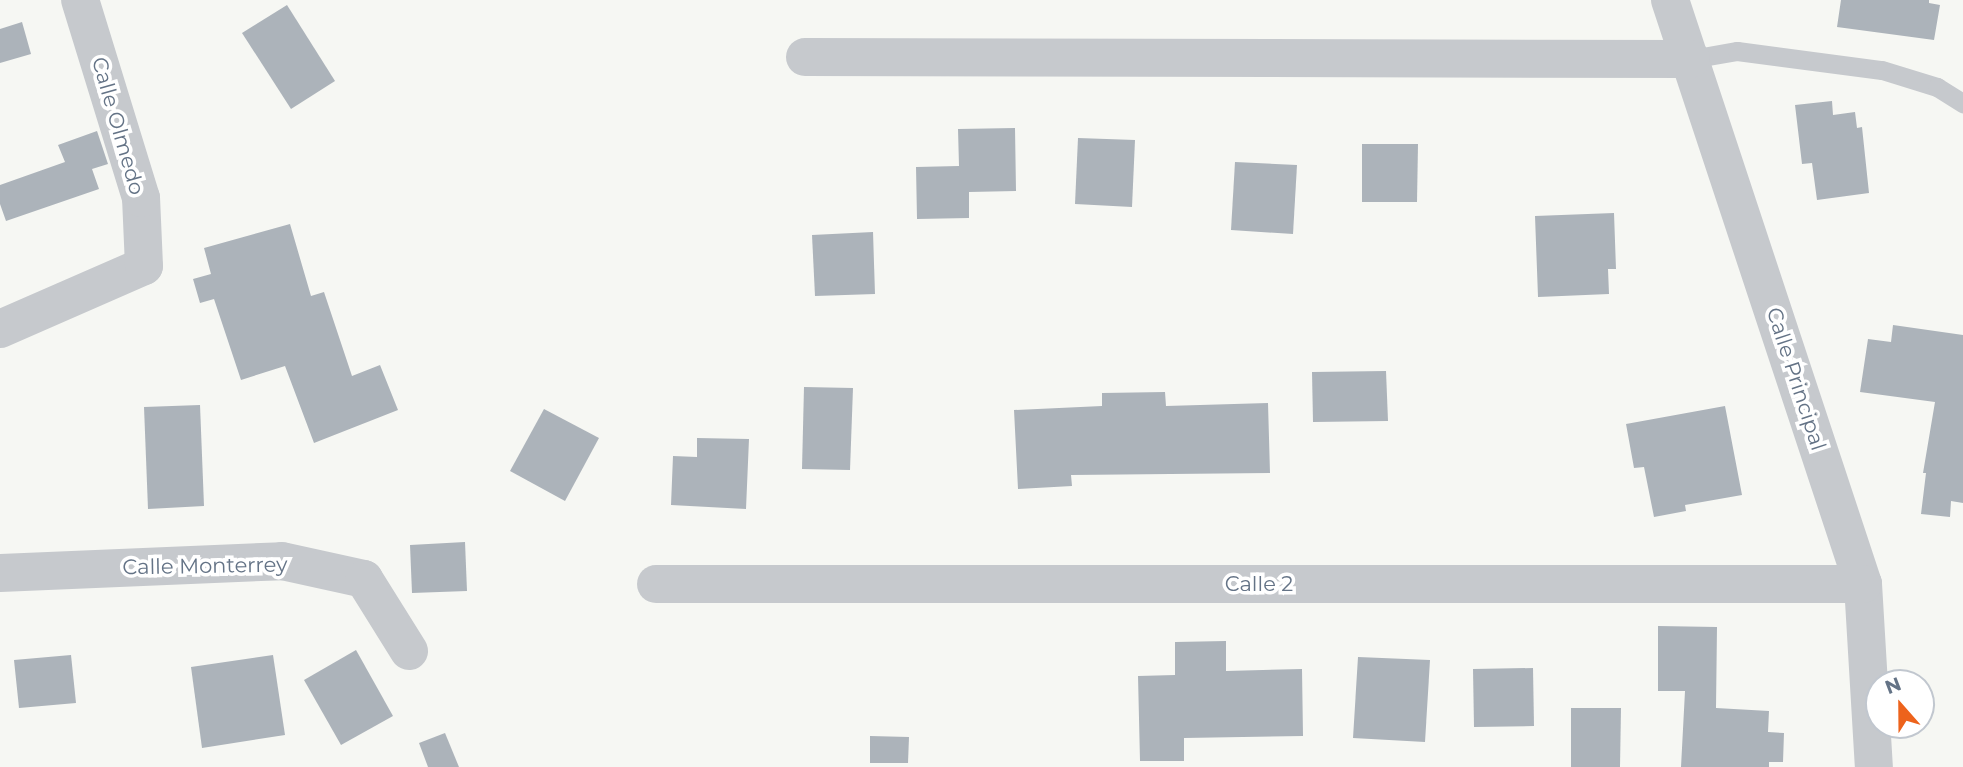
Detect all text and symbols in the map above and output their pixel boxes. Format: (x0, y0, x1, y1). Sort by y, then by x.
street label: Calle Olmedo (86, 54, 150, 198)
street label: Calle Principal (1761, 304, 1831, 454)
street label: Calle Monterrey (122, 552, 288, 580)
street label: Calle 2 (1225, 571, 1293, 597)
north arrow (1865, 669, 1935, 739)
text: N (1882, 672, 1904, 699)

